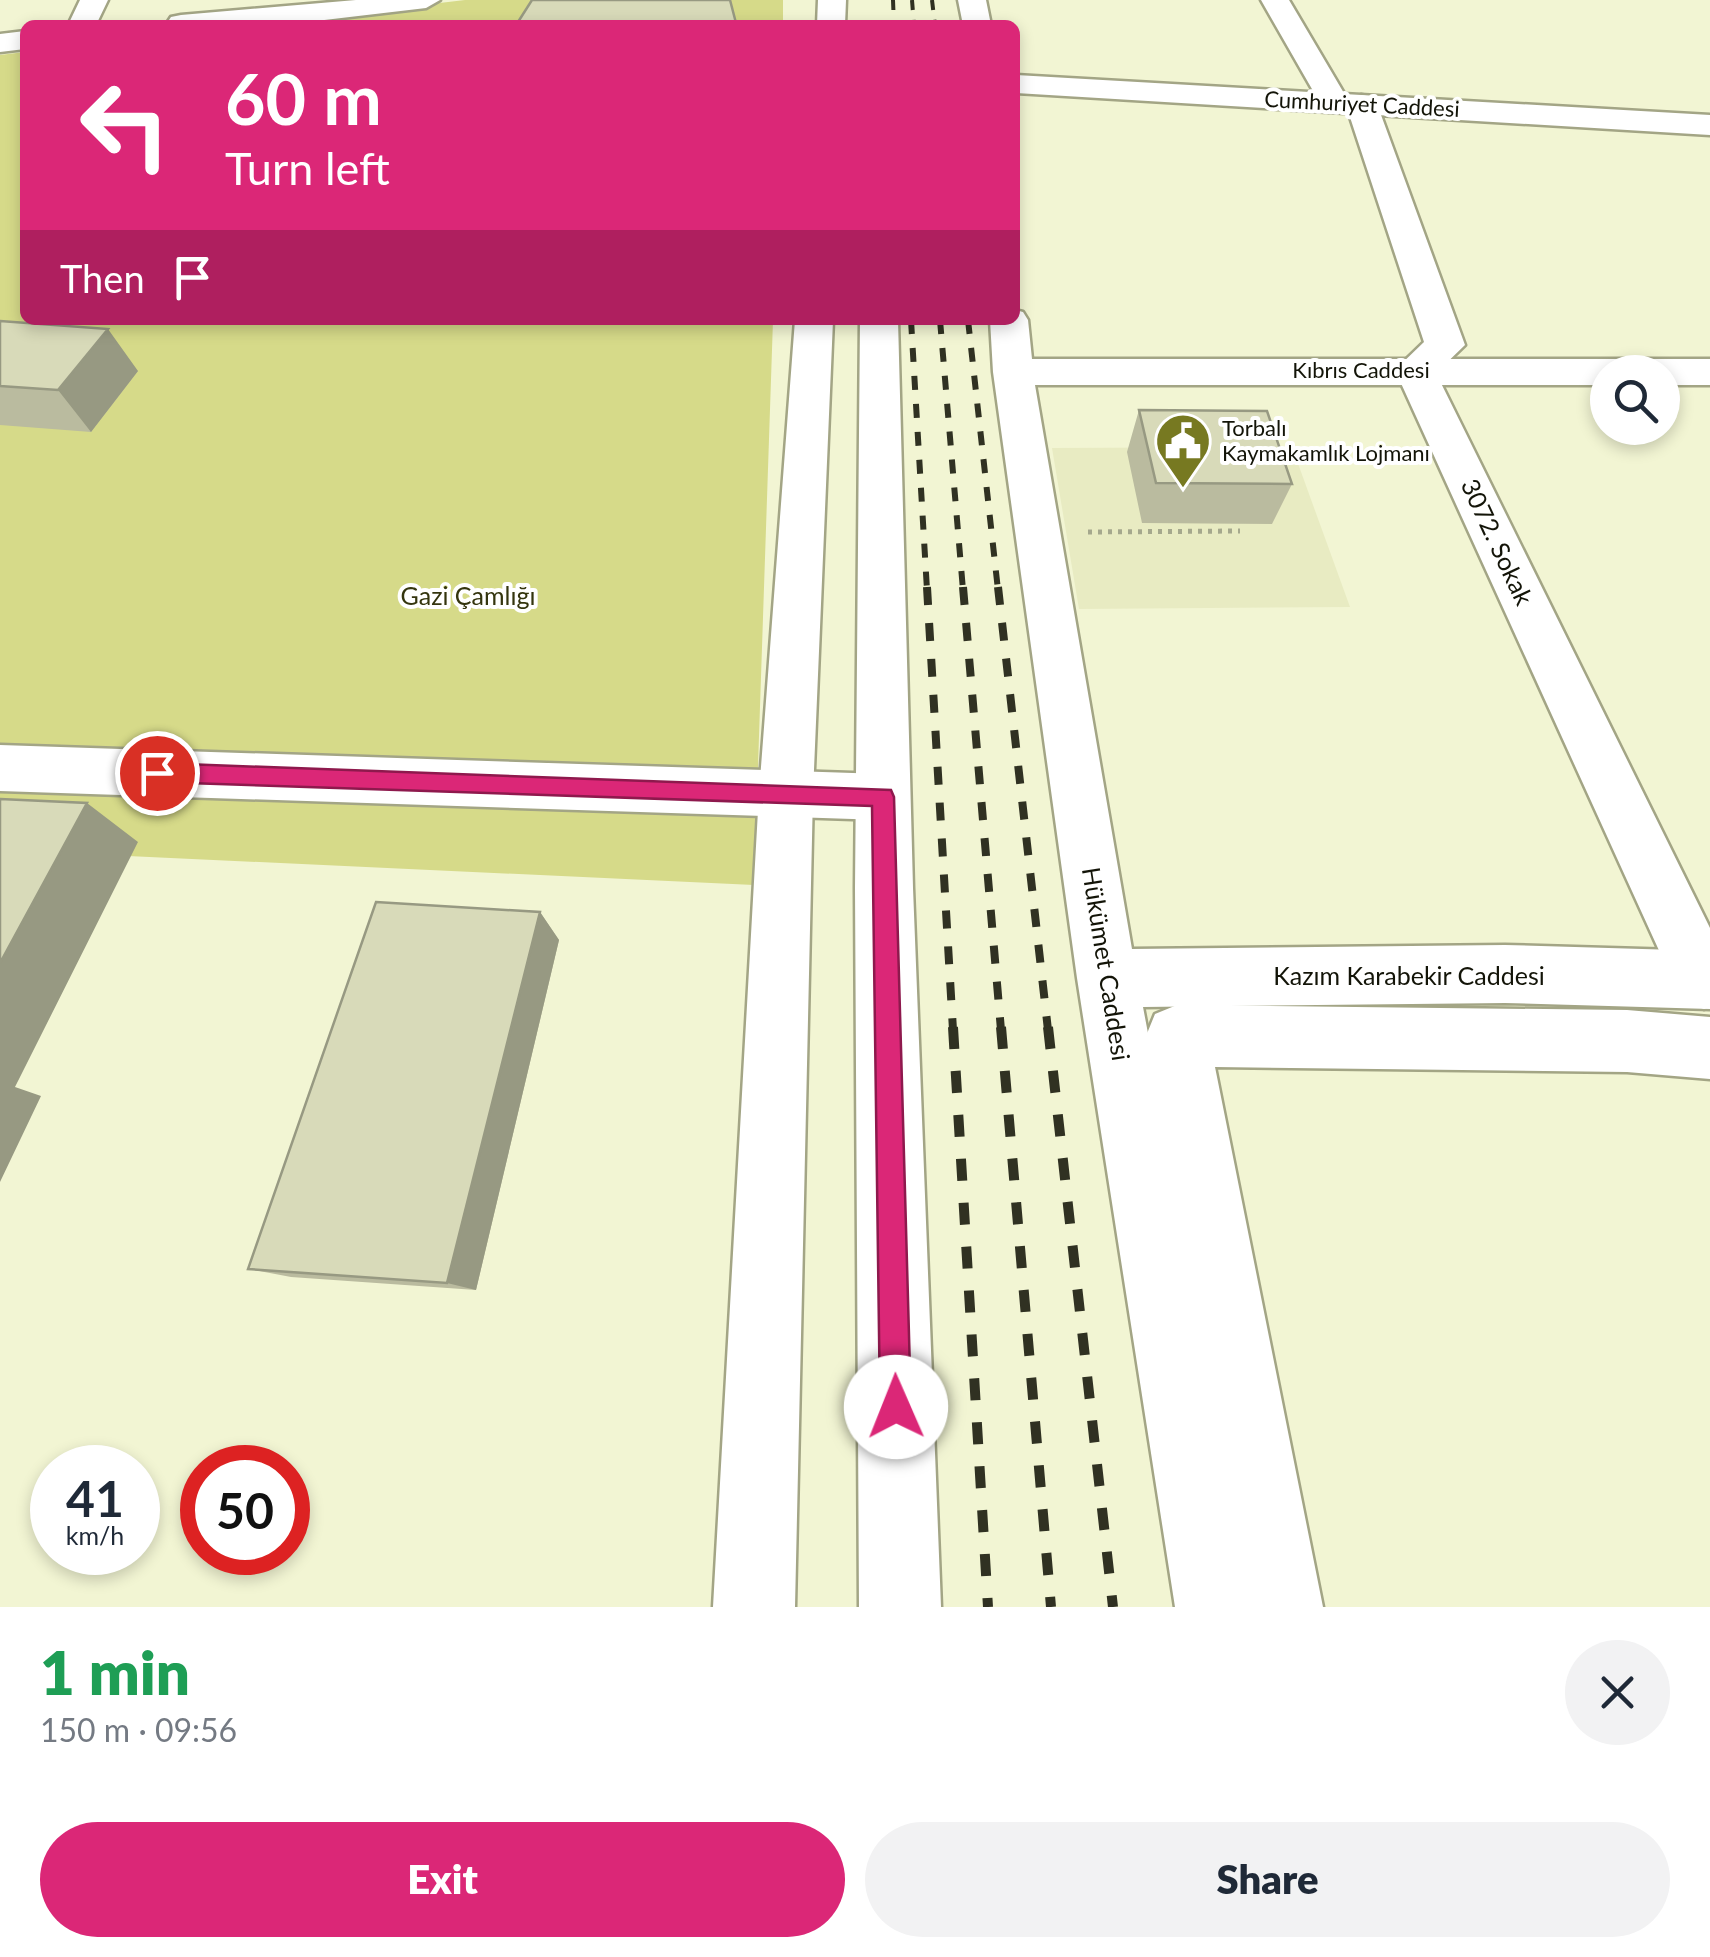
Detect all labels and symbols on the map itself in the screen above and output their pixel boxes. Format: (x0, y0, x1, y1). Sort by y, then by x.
street label: Cumhuriyet Caddesi (1264, 85, 1460, 122)
street label: Kıbrıs Caddesi (1292, 356, 1430, 383)
public building icon: Torbalı Kaymakamlık Lojmanı (1153, 411, 1213, 490)
place label: Torbalı Kaymakamlık Lojmanı (1222, 414, 1430, 466)
street label: 3072. Sokak (1456, 474, 1540, 610)
park label: Gazi Çamlığı (401, 580, 535, 610)
pin (115, 731, 200, 816)
street label: Hükümet Caddesi (1077, 865, 1137, 1063)
street label: Kazım Karabekir Caddesi (1273, 960, 1545, 990)
position arrow (844, 1355, 948, 1459)
speed limit sign: 50 (180, 1445, 310, 1575)

